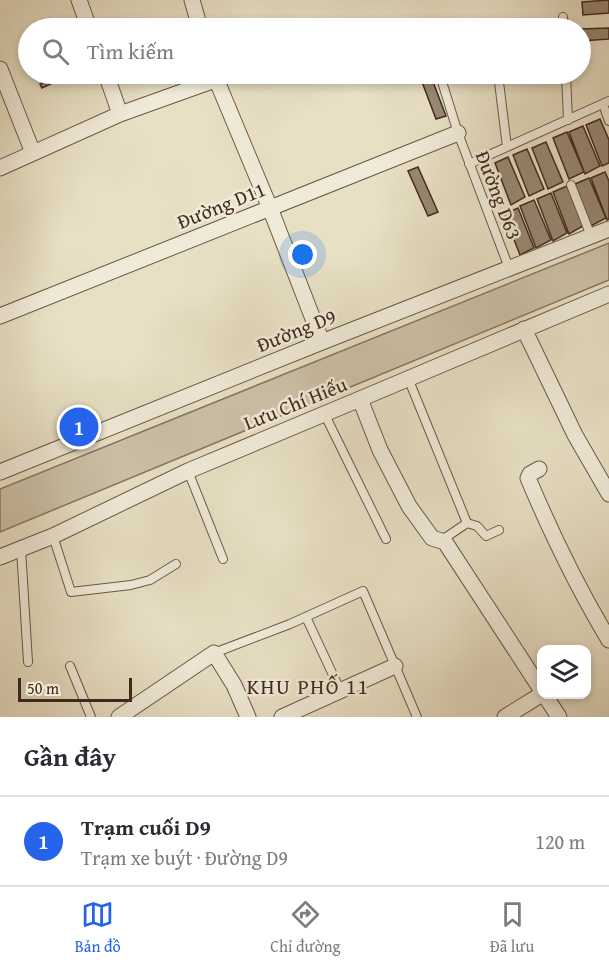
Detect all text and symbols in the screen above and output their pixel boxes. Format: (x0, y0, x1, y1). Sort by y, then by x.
search box (18, 18, 591, 84)
icon: search (39, 35, 72, 68)
text: Tìm kiếm (87, 35, 174, 67)
street label: Đường D63 (469, 146, 529, 244)
street label: Đường D11 (172, 174, 270, 236)
your location (288, 240, 317, 269)
street label: Đường D9 (252, 301, 340, 359)
street label: Lưu Chí Hiếu (239, 369, 351, 437)
pin: 1 (60, 404, 98, 450)
map controls (537, 645, 591, 699)
button: layers (537, 645, 591, 699)
district label: KHU PHỐ 11 (247, 671, 369, 702)
scale bar (18, 675, 132, 702)
text: 50 m (27, 676, 59, 700)
text: Gần đây (24, 737, 116, 776)
text: Trạm cuối D9 (81, 811, 211, 843)
text: 1 (38, 827, 49, 856)
text: 120 m (535, 827, 585, 856)
text: Trạm xe buýt · Đường D9 (81, 843, 288, 872)
tab: Bản đồ (75, 898, 121, 958)
tab: Chỉ đường (270, 898, 340, 958)
tab: Đã lưu (490, 898, 534, 958)

